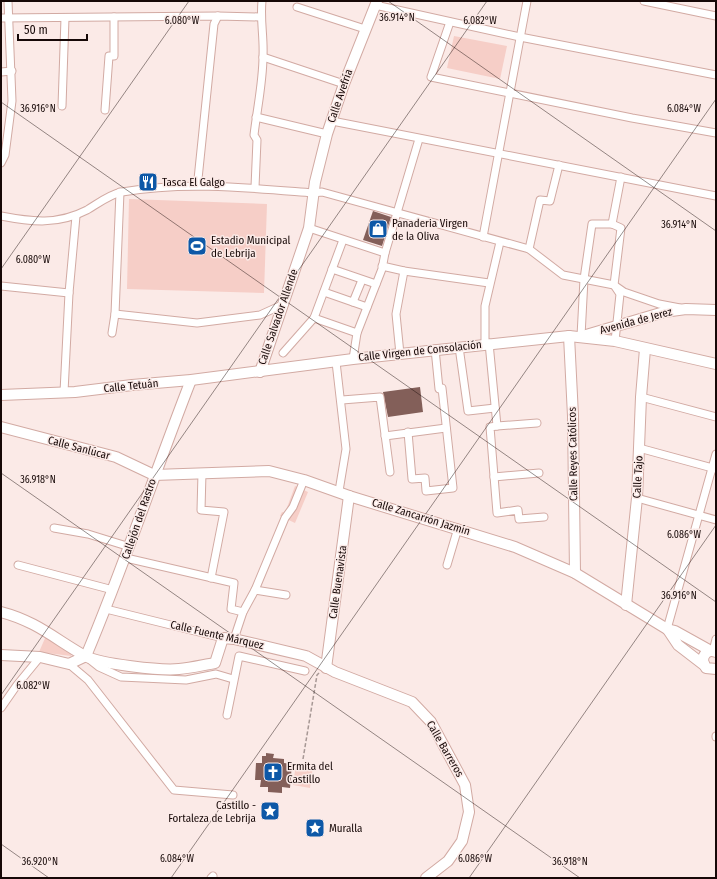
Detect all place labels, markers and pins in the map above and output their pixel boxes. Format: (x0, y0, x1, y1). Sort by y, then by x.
restaurant icon: Tasca El Galgo (137, 171, 159, 193)
place label: Tasca El Galgo (162, 176, 225, 189)
place label: Panaderia Virgen de la Oliva (392, 217, 468, 243)
shop icon: Panaderia Virgen de la Oliva (367, 218, 389, 240)
place label: Estadio Municipal de Lebrija (211, 234, 290, 260)
sports icon: Estadio Municipal de Lebrija (186, 235, 208, 257)
place label: Ermita del Castillo (287, 760, 333, 786)
church icon: Ermita del Castillo (262, 761, 284, 783)
place label: Castillo - Fortaleza de Lebrija (168, 799, 256, 825)
place icon: Castillo - Fortaleza de Lebrija (259, 800, 281, 822)
place icon: Muralla (304, 817, 326, 839)
place label: Muralla (329, 822, 363, 835)

